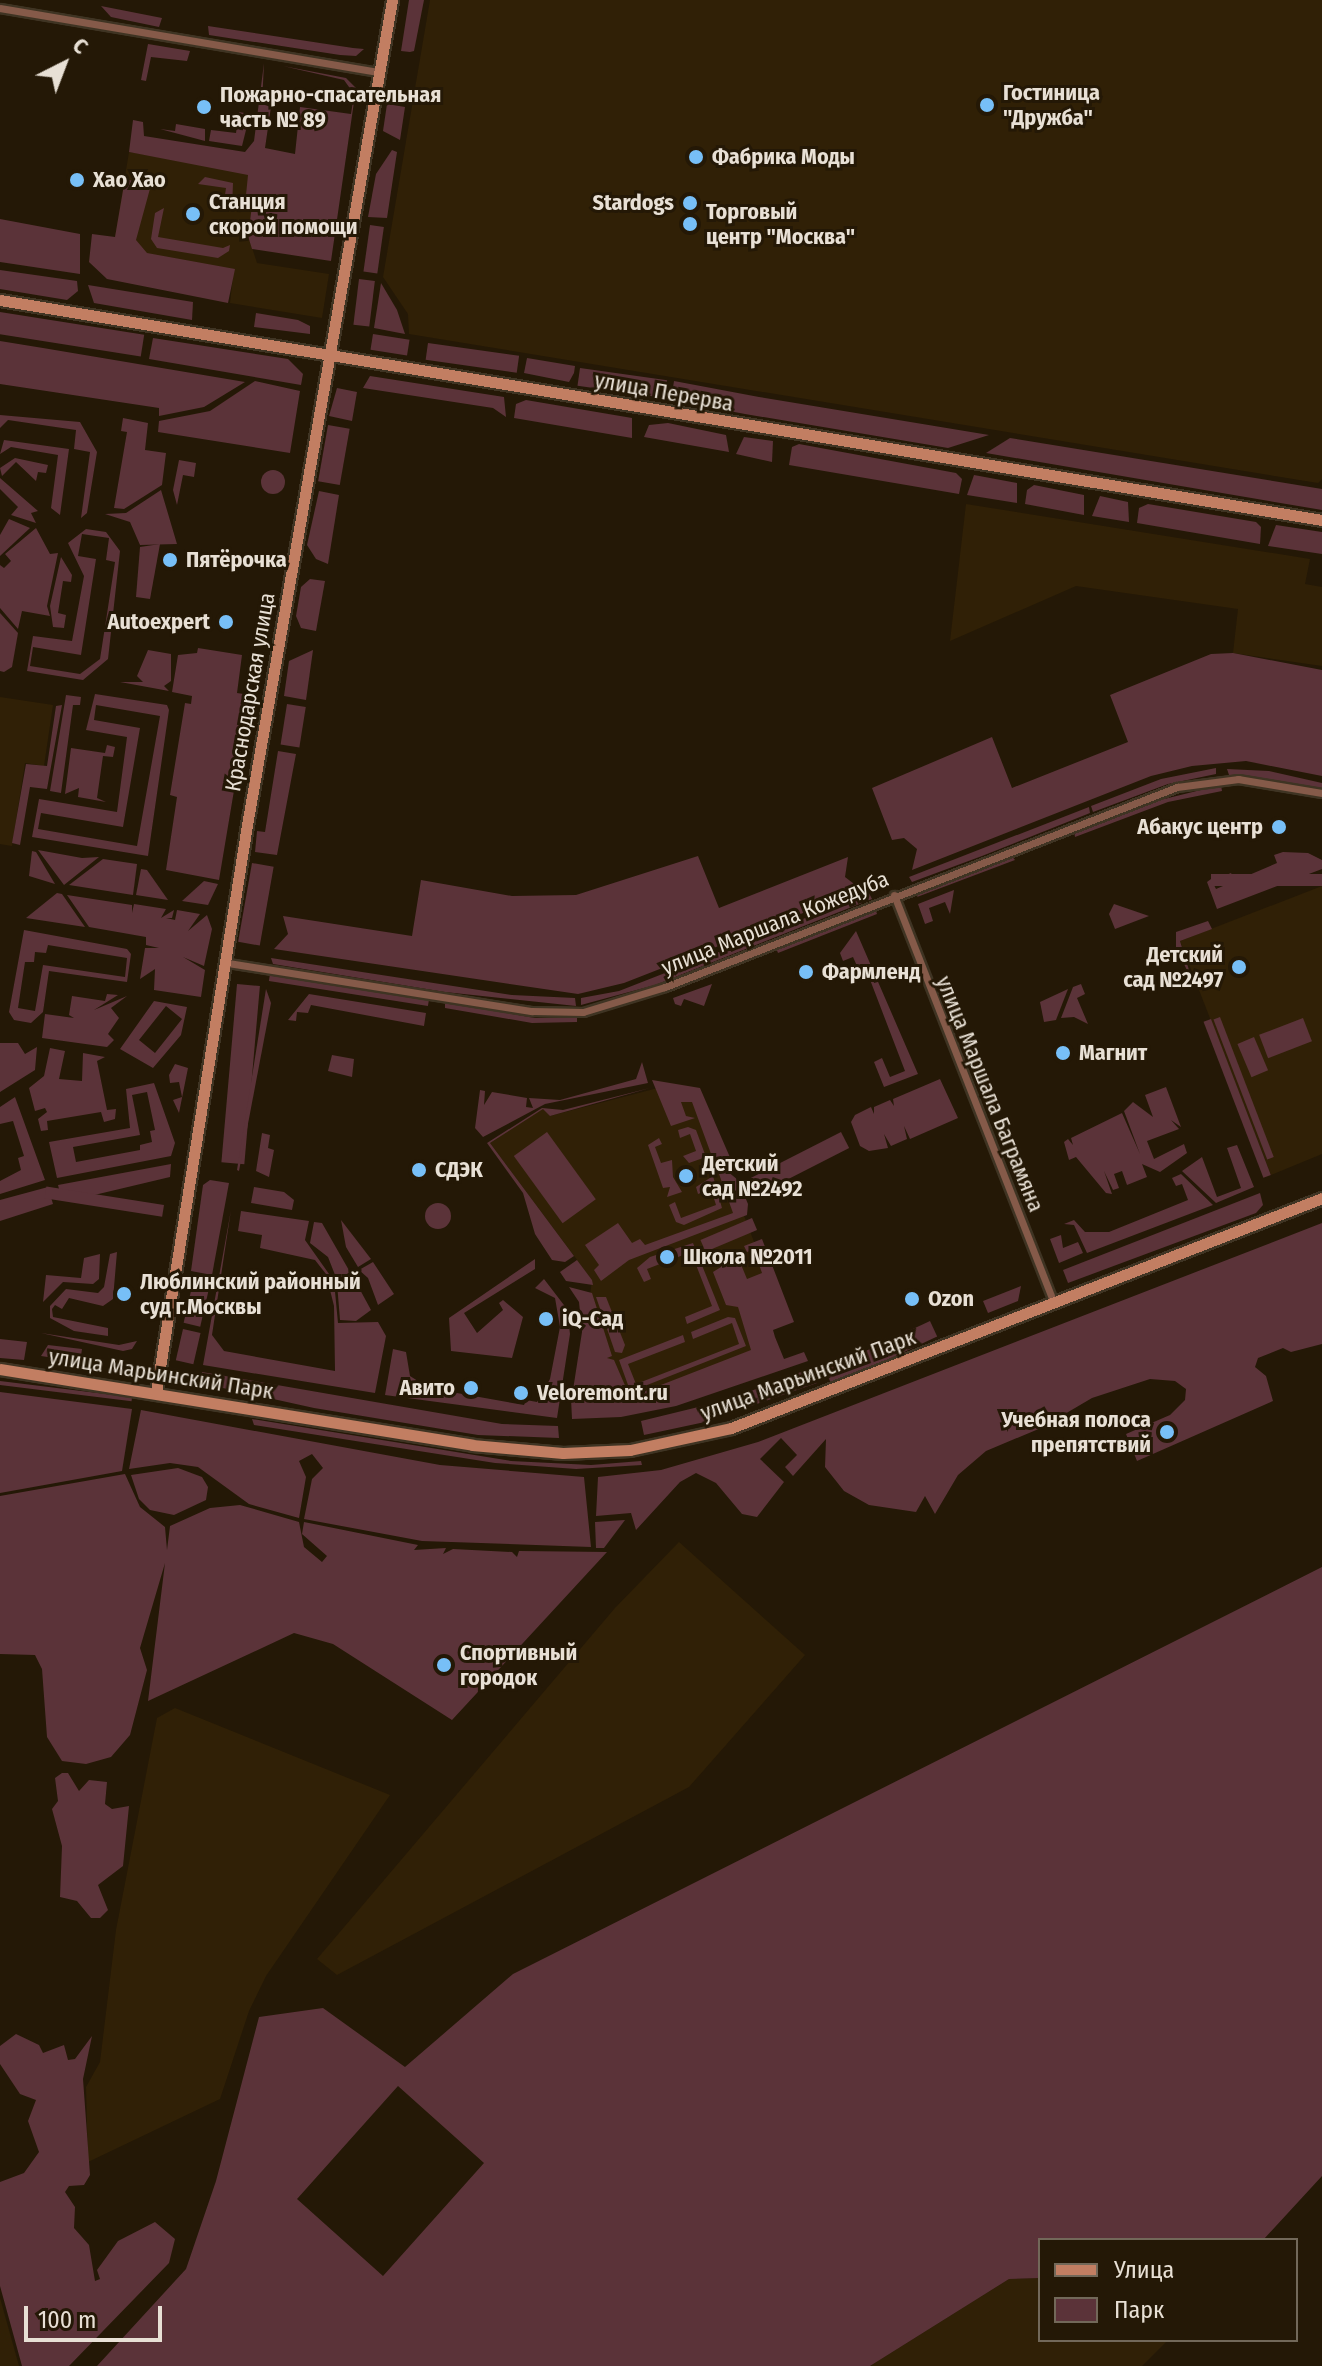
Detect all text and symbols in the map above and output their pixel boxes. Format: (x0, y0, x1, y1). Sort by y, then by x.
north arrow (24, 24, 104, 104)
text: С (67, 32, 94, 60)
place label: Гостиница "Дружба" (1003, 79, 1100, 130)
place label: Пожарно-спасательная часть № 89 (220, 81, 441, 132)
marker: Гостиница "Дружба" (978, 96, 996, 114)
marker: Пожарно-спасательная часть № 89 (195, 98, 213, 116)
place label: Фабрика Моды (712, 144, 855, 170)
marker: Фабрика Моды (687, 148, 705, 166)
place label: Хао Хао (93, 167, 166, 193)
marker: Хао Хао (68, 171, 86, 189)
place label: Станция скорой помощи (209, 188, 357, 240)
place label: Stardogs (593, 190, 674, 216)
marker: Stardogs (681, 194, 699, 212)
place label: Торговый центр "Москва" (706, 198, 855, 250)
marker: Станция скорой помощи (184, 205, 202, 223)
marker: Торговый центр "Москва" (681, 215, 699, 233)
street label: улица Перерва (593, 367, 735, 417)
place label: Пятёрочка (186, 547, 287, 573)
marker: Пятёрочка (161, 551, 179, 569)
street label: Краснодарская улица (220, 591, 280, 793)
place label: Autoexpert (107, 609, 210, 635)
marker: Autoexpert (217, 613, 235, 631)
place label: Абакус центр (1137, 814, 1263, 840)
marker: Абакус центр (1270, 818, 1288, 836)
street label: улица Маршала Кожедуба (658, 865, 892, 981)
place label: Детский сад №2497 (1123, 941, 1223, 992)
marker: Детский сад №2497 (1230, 958, 1248, 976)
place label: Фармленд (822, 959, 920, 985)
marker: Фармленд (797, 963, 815, 981)
street label: улица Маршала Баграмяна (931, 972, 1049, 1216)
place label: Магнит (1079, 1040, 1147, 1066)
marker: Магнит (1054, 1044, 1072, 1062)
place label: Детский сад №2492 (702, 1150, 802, 1202)
place label: СДЭК (435, 1157, 483, 1183)
marker: СДЭК (410, 1161, 428, 1179)
marker: Детский сад №2492 (677, 1167, 695, 1185)
place label: Школа №2011 (683, 1244, 813, 1270)
marker: Школа №2011 (658, 1248, 676, 1266)
place label: Люблинский районный суд г.Москвы (140, 1268, 361, 1320)
marker: Люблинский районный суд г.Москвы (115, 1285, 133, 1303)
place label: Ozon (928, 1286, 974, 1312)
marker: Ozon (903, 1290, 921, 1308)
place label: iQ-Сад (562, 1306, 623, 1332)
marker: iQ-Сад (537, 1310, 555, 1328)
street label: улица Марьинский Парк (697, 1324, 919, 1426)
street label: улица Марьинский Парк (47, 1343, 275, 1405)
place label: Авито (399, 1375, 455, 1401)
marker: Авито (462, 1379, 480, 1397)
place label: Veloremont.ru (537, 1380, 668, 1406)
marker: Veloremont.ru (512, 1384, 530, 1402)
place label: Учебная полоса препятствий (1002, 1406, 1151, 1458)
marker: Учебная полоса препятствий (1158, 1423, 1176, 1441)
place label: Спортивный городок (460, 1639, 577, 1690)
marker: Спортивный городок (435, 1656, 453, 1674)
legend (1038, 2238, 1298, 2342)
text: Улица (1114, 2256, 1174, 2284)
scale bar (28, 2290, 166, 2340)
text: Парк (1114, 2296, 1164, 2324)
text: 100 m (38, 2306, 96, 2334)

